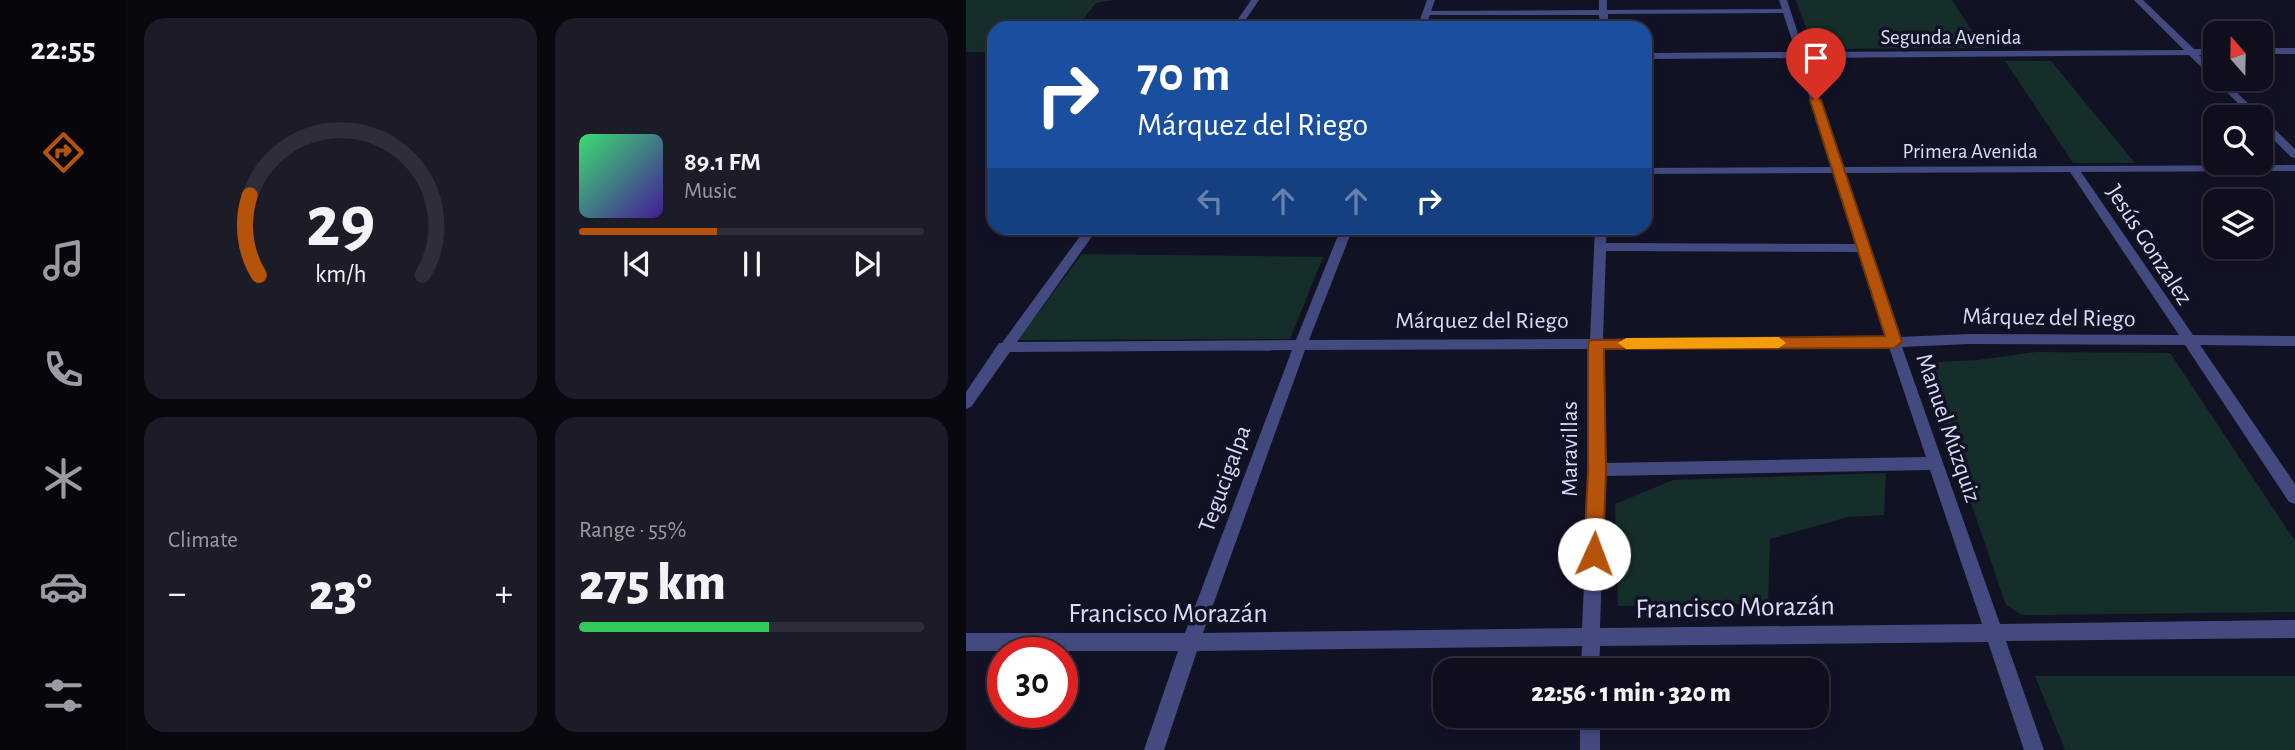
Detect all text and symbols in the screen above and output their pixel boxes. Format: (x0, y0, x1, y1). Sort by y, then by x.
north arrow (2203, 21, 2273, 91)
map controls (2203, 21, 2273, 259)
street label: Segunda Avenida (1880, 27, 2022, 48)
pin (1786, 28, 1846, 100)
text: 22:55 (30, 33, 96, 65)
icon: arrive (1797, 39, 1835, 77)
icon: right (1022, 49, 1113, 140)
text: 70 m (1137, 51, 1231, 100)
button: search (2203, 105, 2273, 175)
text: Márquez del Riego (1137, 109, 1368, 141)
icon: directions (39, 128, 88, 177)
street label: Primera Avenida (1902, 141, 2038, 162)
text: 89.1 FM (684, 149, 761, 175)
text: Music (684, 180, 736, 203)
street label: Jesús Gonzalez (2101, 181, 2197, 309)
icon: left (1191, 182, 1229, 220)
icon: ahead (1264, 182, 1302, 220)
icon: ahead (1337, 182, 1375, 220)
icon: right (1410, 182, 1448, 220)
text: 29 (306, 187, 375, 260)
button: layers (2203, 189, 2273, 259)
icon: music (39, 236, 88, 285)
icon: previous (618, 245, 656, 283)
icon: pause (733, 245, 771, 283)
icon: next (848, 245, 886, 283)
text: km/h (315, 262, 366, 287)
street label: Márquez del Riego (1962, 304, 2136, 332)
street label: Márquez del Riego (1395, 309, 1569, 333)
icon: phone (39, 345, 88, 394)
street label: Manuel Múzquiz (1911, 351, 1985, 506)
street label: Maravillas (1558, 401, 1582, 497)
street label: Tegucigalpa (1195, 422, 1255, 536)
icon: climate (39, 454, 88, 503)
position arrow (1557, 517, 1631, 591)
text: Range · 55% (579, 519, 686, 542)
text: Climate (168, 529, 238, 552)
text: 275 km (579, 557, 726, 609)
icon: car (39, 562, 88, 611)
text: 23° (309, 567, 372, 619)
text: − (168, 575, 186, 613)
text: + (495, 575, 513, 613)
street label: Francisco Morazán (1635, 592, 1835, 624)
street label: Francisco Morazán (1068, 600, 1268, 628)
speed limit sign: 30 (987, 637, 1078, 728)
icon: filters (39, 671, 88, 720)
text: 22:56 · 1 min · 320 m (1531, 680, 1731, 706)

